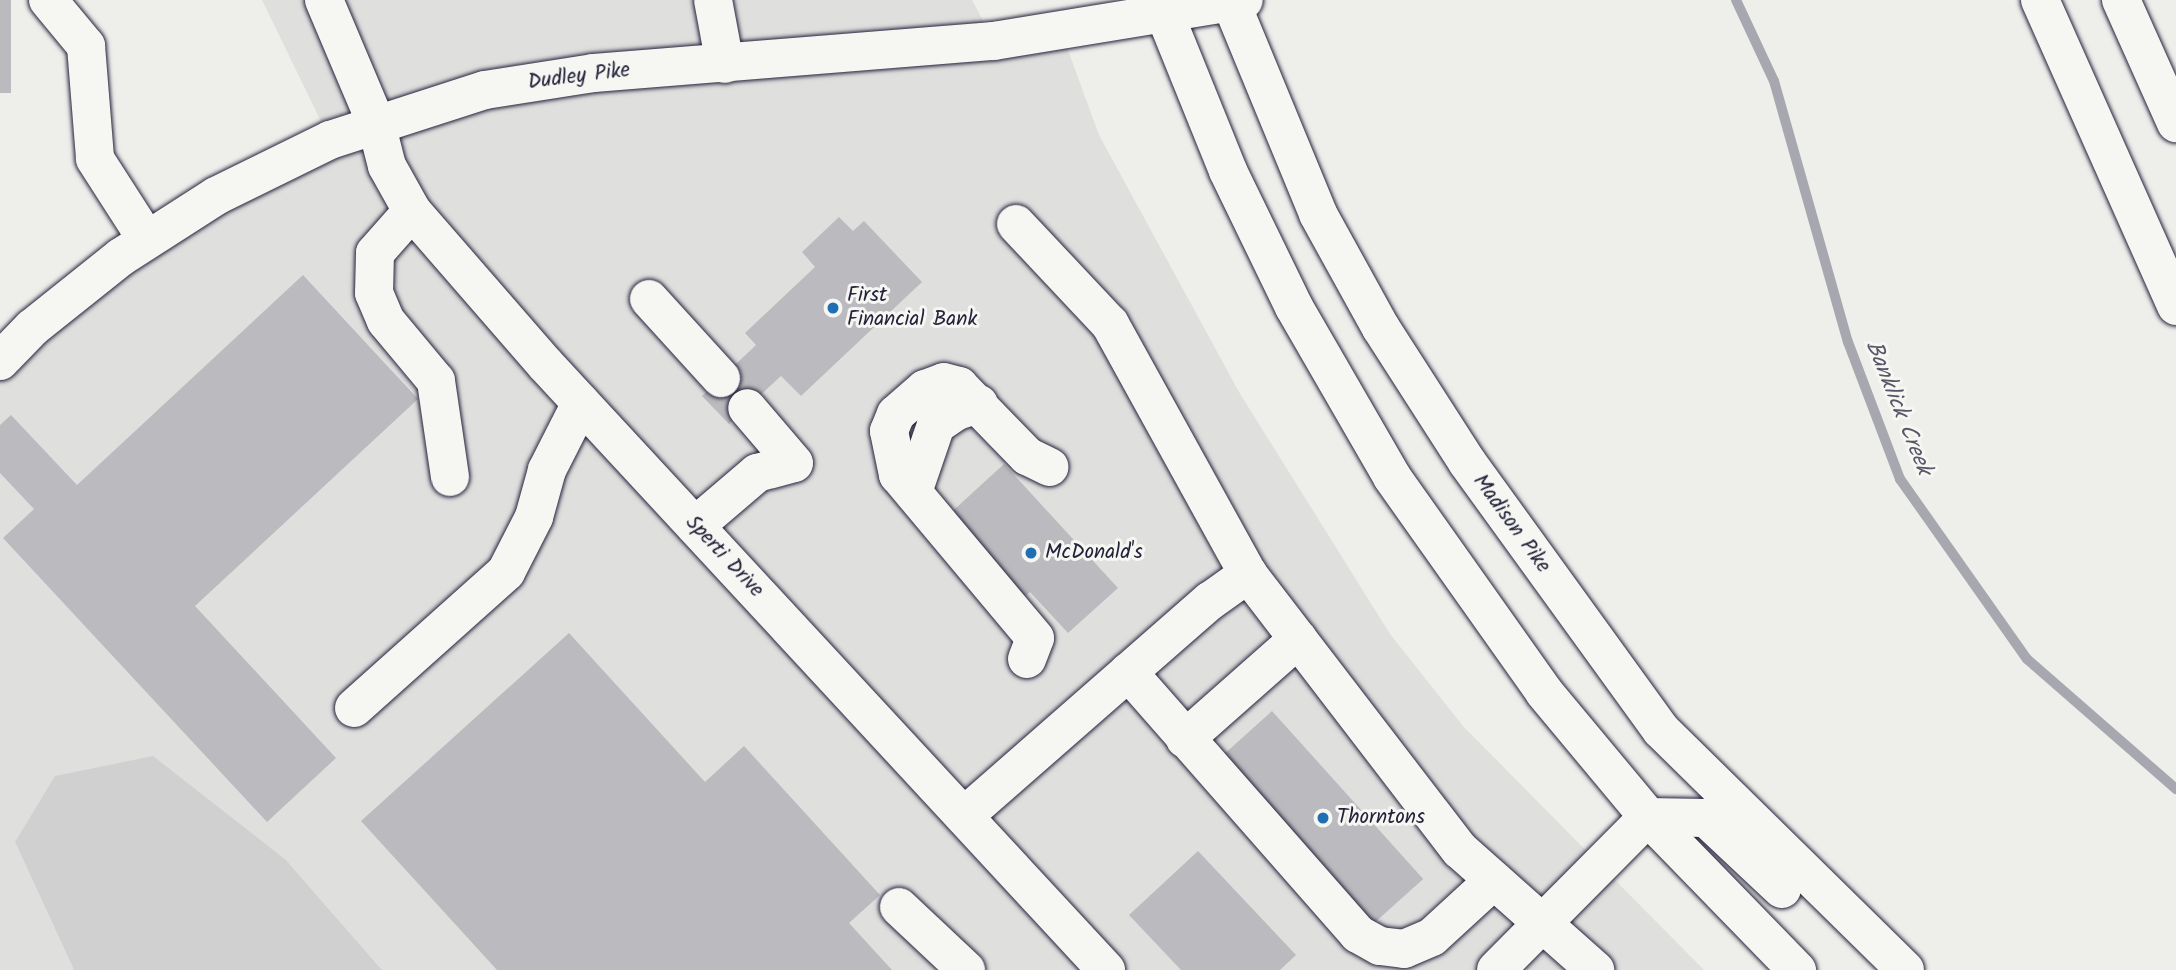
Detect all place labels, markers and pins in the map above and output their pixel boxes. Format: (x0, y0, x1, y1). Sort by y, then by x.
place label: First Financial Bank (847, 283, 977, 333)
marker: First Financial Bank (825, 300, 841, 316)
place label: McDonald's (1045, 540, 1143, 566)
marker: McDonald's (1023, 545, 1039, 561)
place label: Thorntons (1337, 805, 1425, 831)
marker: Thorntons (1315, 810, 1331, 826)

